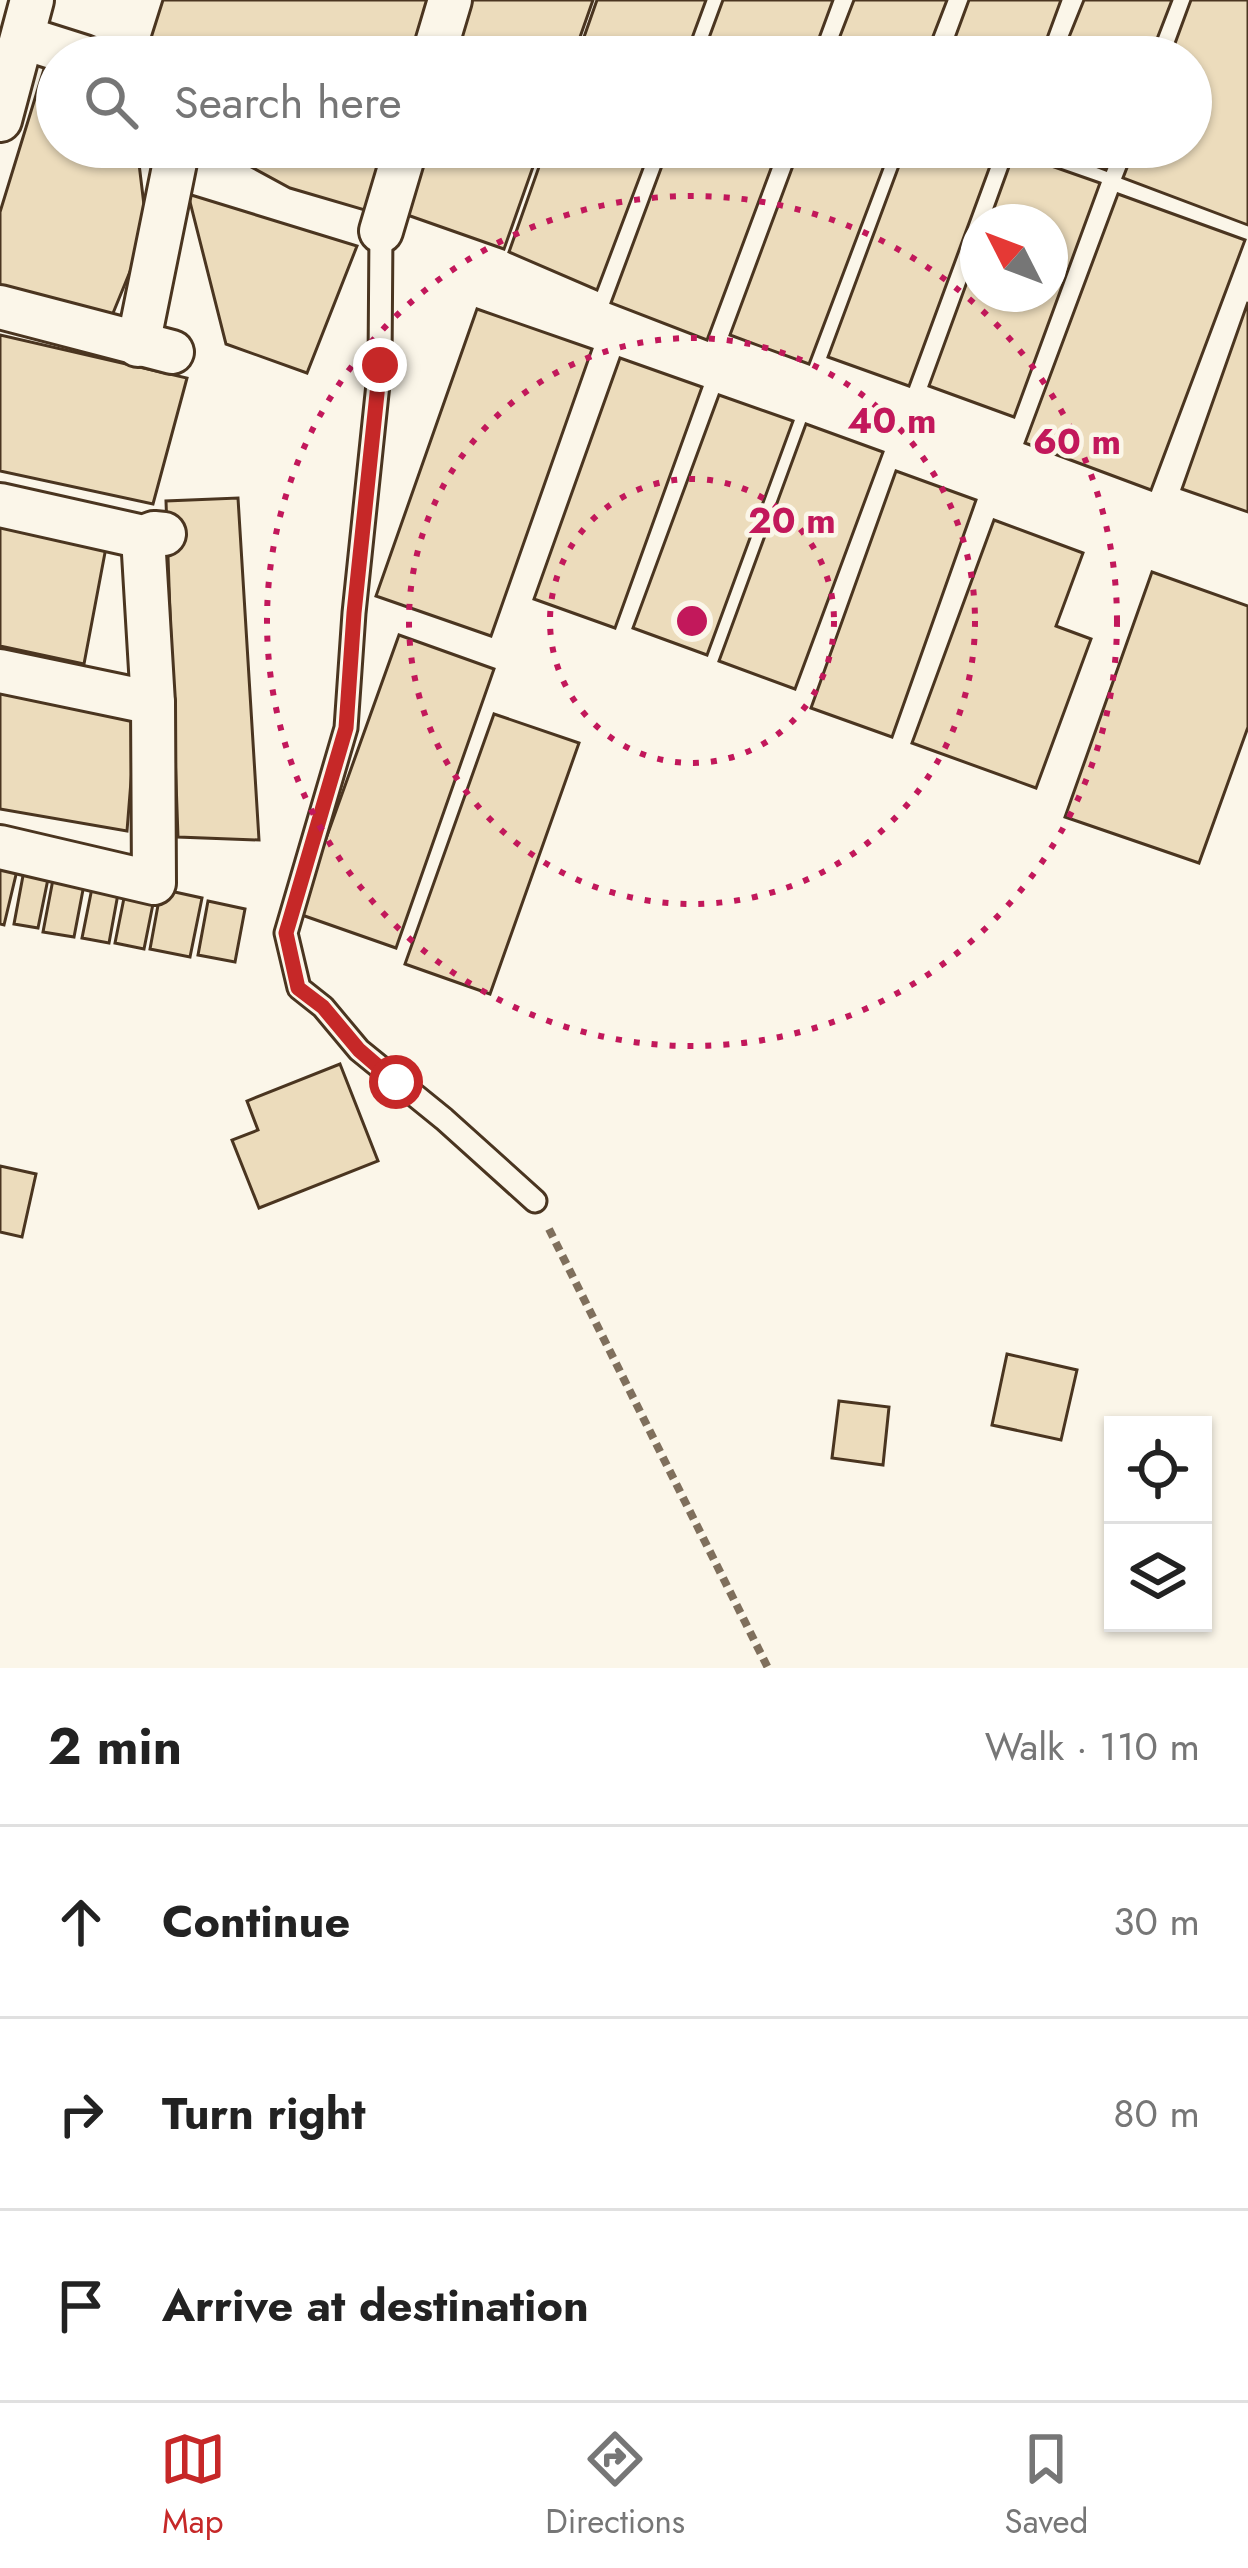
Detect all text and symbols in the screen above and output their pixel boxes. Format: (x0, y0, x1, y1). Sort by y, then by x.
search box (36, 36, 1212, 168)
icon: search (78, 69, 144, 135)
text: Search here (174, 70, 402, 135)
north arrow (960, 204, 1068, 312)
route end (353, 338, 407, 392)
text: 40 m (847, 394, 937, 446)
text: 60 m (1033, 415, 1121, 467)
text: 20 m (748, 494, 836, 546)
centre of rings (671, 600, 713, 642)
route start (369, 1055, 423, 1109)
map controls (1104, 1416, 1212, 1632)
button: locate (1104, 1416, 1212, 1524)
button: layers (1104, 1524, 1212, 1632)
text: 2 min (48, 1709, 182, 1783)
text: Walk · 110 m (985, 1718, 1200, 1775)
icon: ahead (48, 1889, 114, 1955)
text: Continue (162, 1889, 350, 1954)
text: 30 m (1113, 1893, 1200, 1950)
icon: right (48, 2081, 114, 2147)
text: Turn right (162, 2081, 366, 2146)
text: 80 m (1113, 2085, 1200, 2142)
icon: arrive (48, 2273, 114, 2339)
text: Arrive at destination (162, 2273, 589, 2338)
tab: Map (160, 2426, 226, 2545)
tab: Directions (545, 2426, 685, 2545)
tab: Saved (1005, 2426, 1088, 2545)

